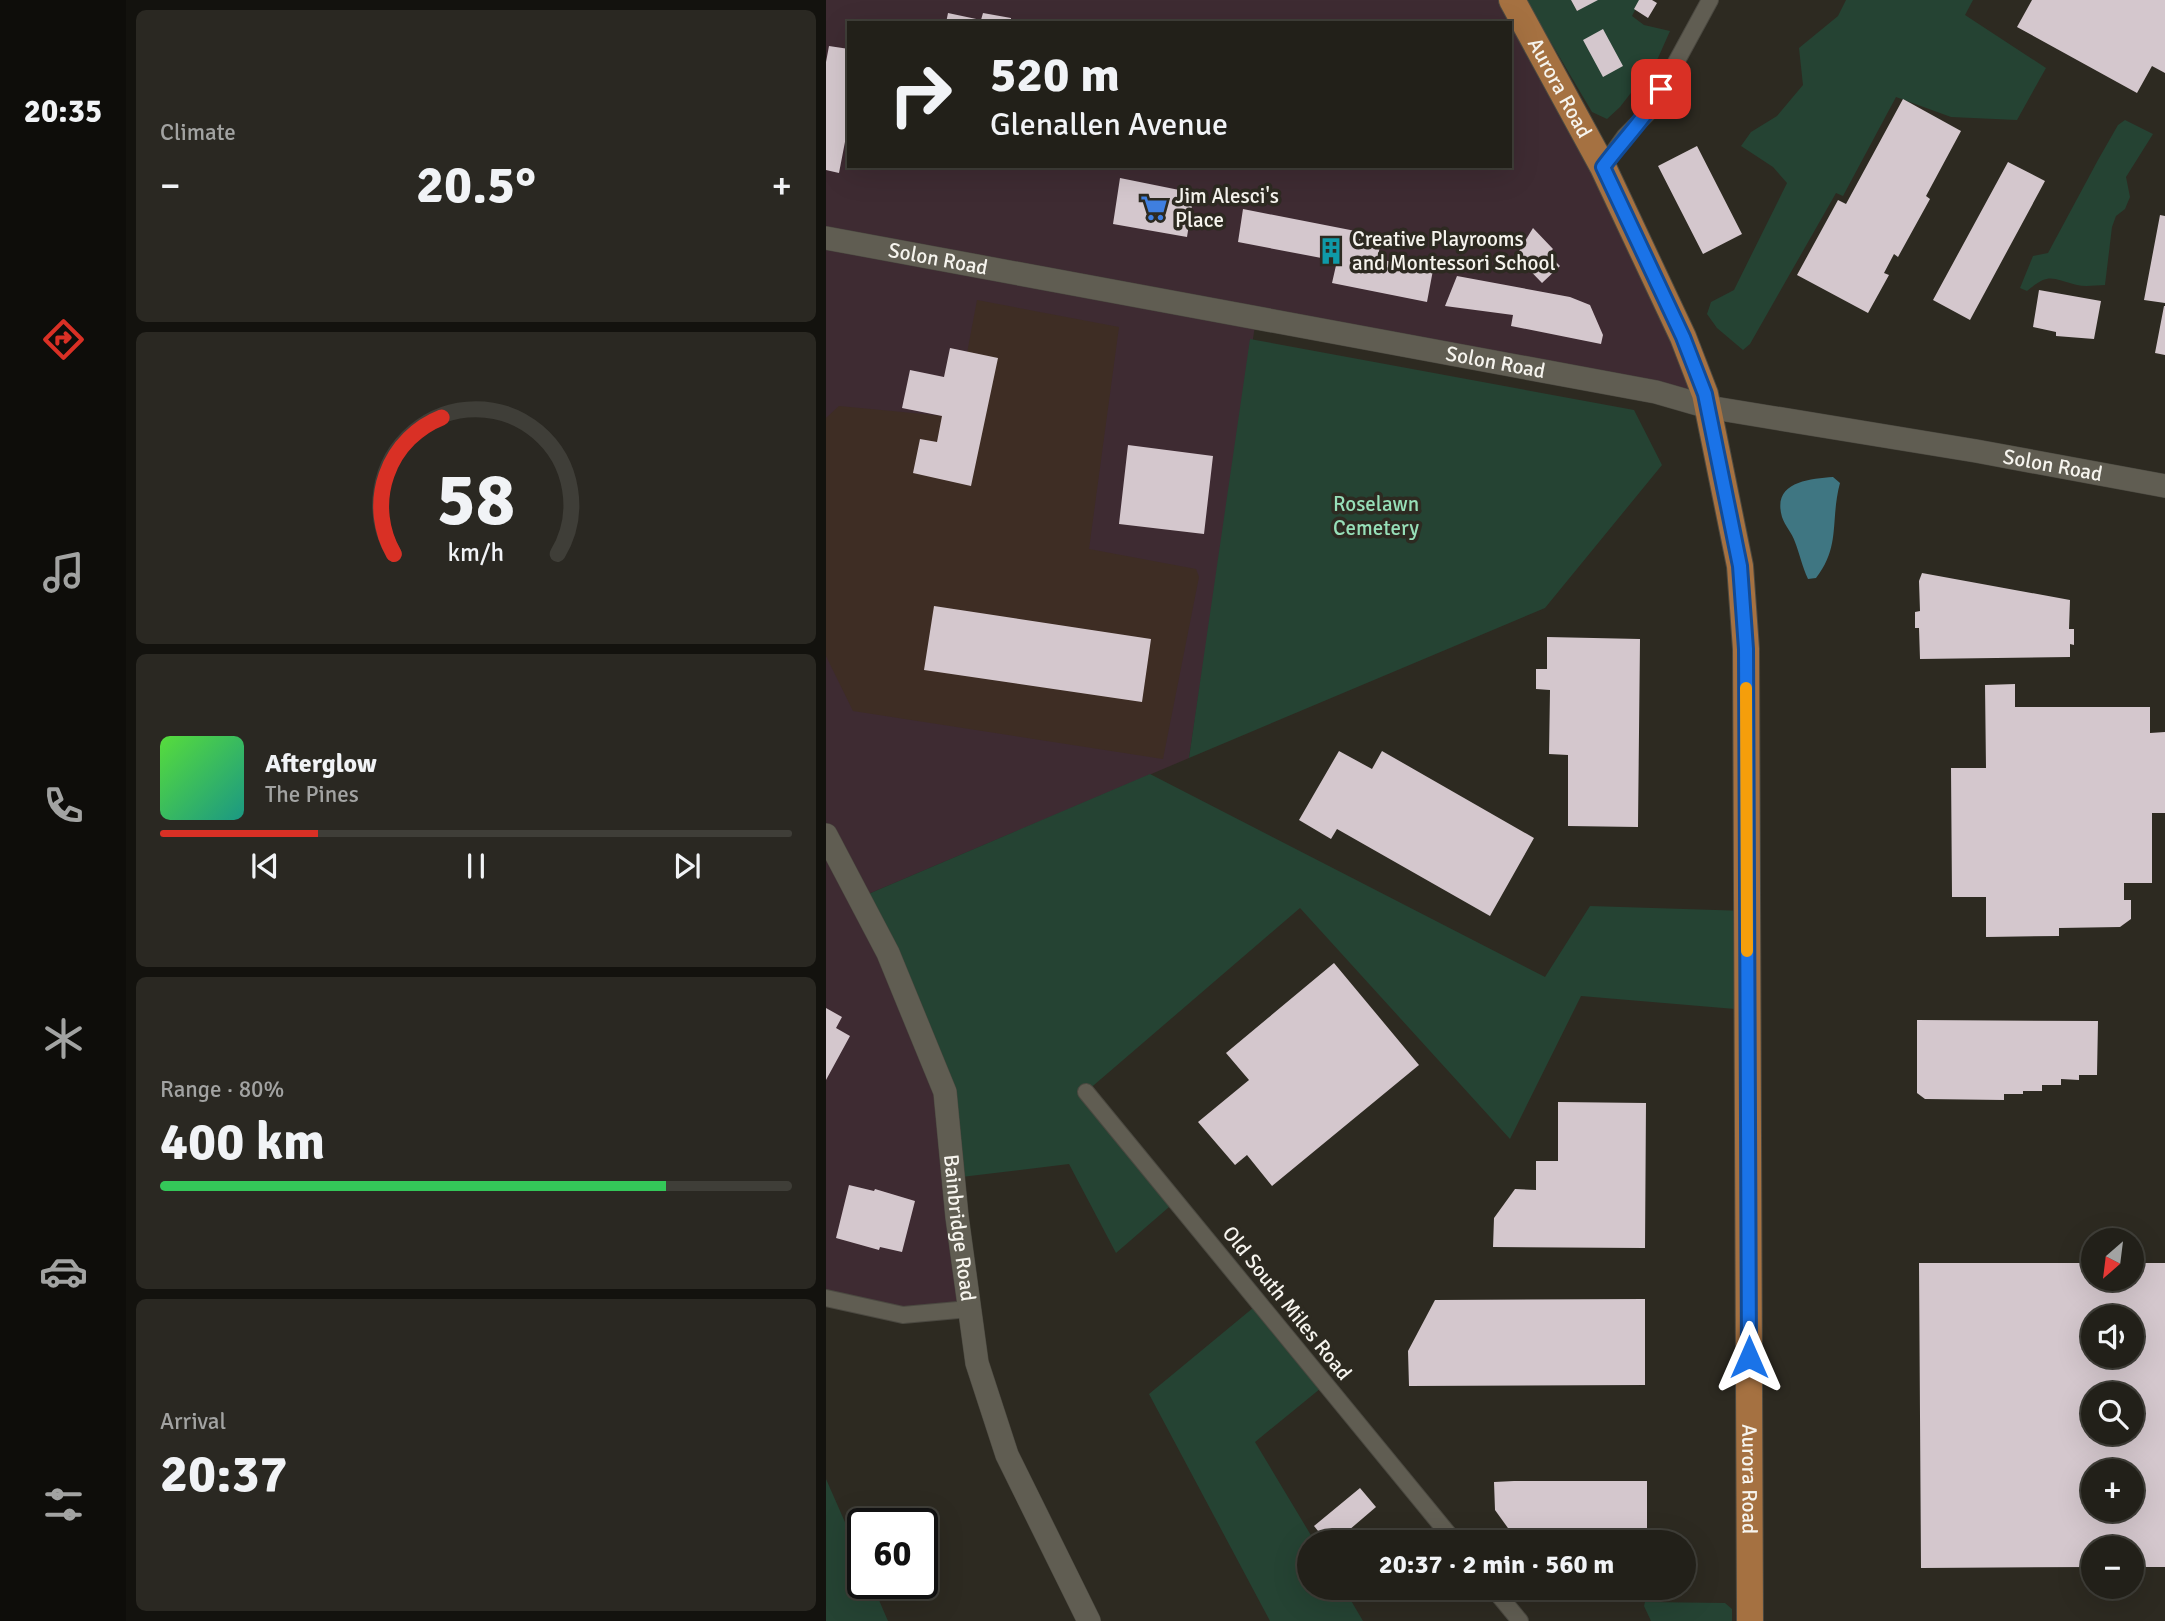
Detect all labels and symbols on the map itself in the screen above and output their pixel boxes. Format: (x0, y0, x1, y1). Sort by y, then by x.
street label: Aurora Road (1522, 33, 1598, 142)
pin (1631, 59, 1691, 119)
place label: Jim Alesci's Place (1175, 183, 1279, 233)
supermarket icon: Jim Alesci's Place (1139, 193, 1169, 223)
place label: Creative Playrooms and Montessori School (1352, 226, 1556, 276)
building icon: Creative Playrooms and Montessori School (1316, 236, 1346, 266)
street label: Solon Road (886, 237, 990, 281)
street label: Solon Road (1444, 340, 1547, 384)
street label: Solon Road (2001, 443, 2105, 487)
park label: Roselawn Cemetery (1333, 491, 1419, 541)
street label: Bainbridge Road (938, 1153, 981, 1303)
street label: Old South Miles Road (1217, 1221, 1357, 1385)
north arrow (2081, 1228, 2144, 1292)
position arrow (1712, 1320, 1786, 1394)
street label: Aurora Road (1736, 1424, 1763, 1534)
speed limit sign: 60 (847, 1508, 938, 1599)

